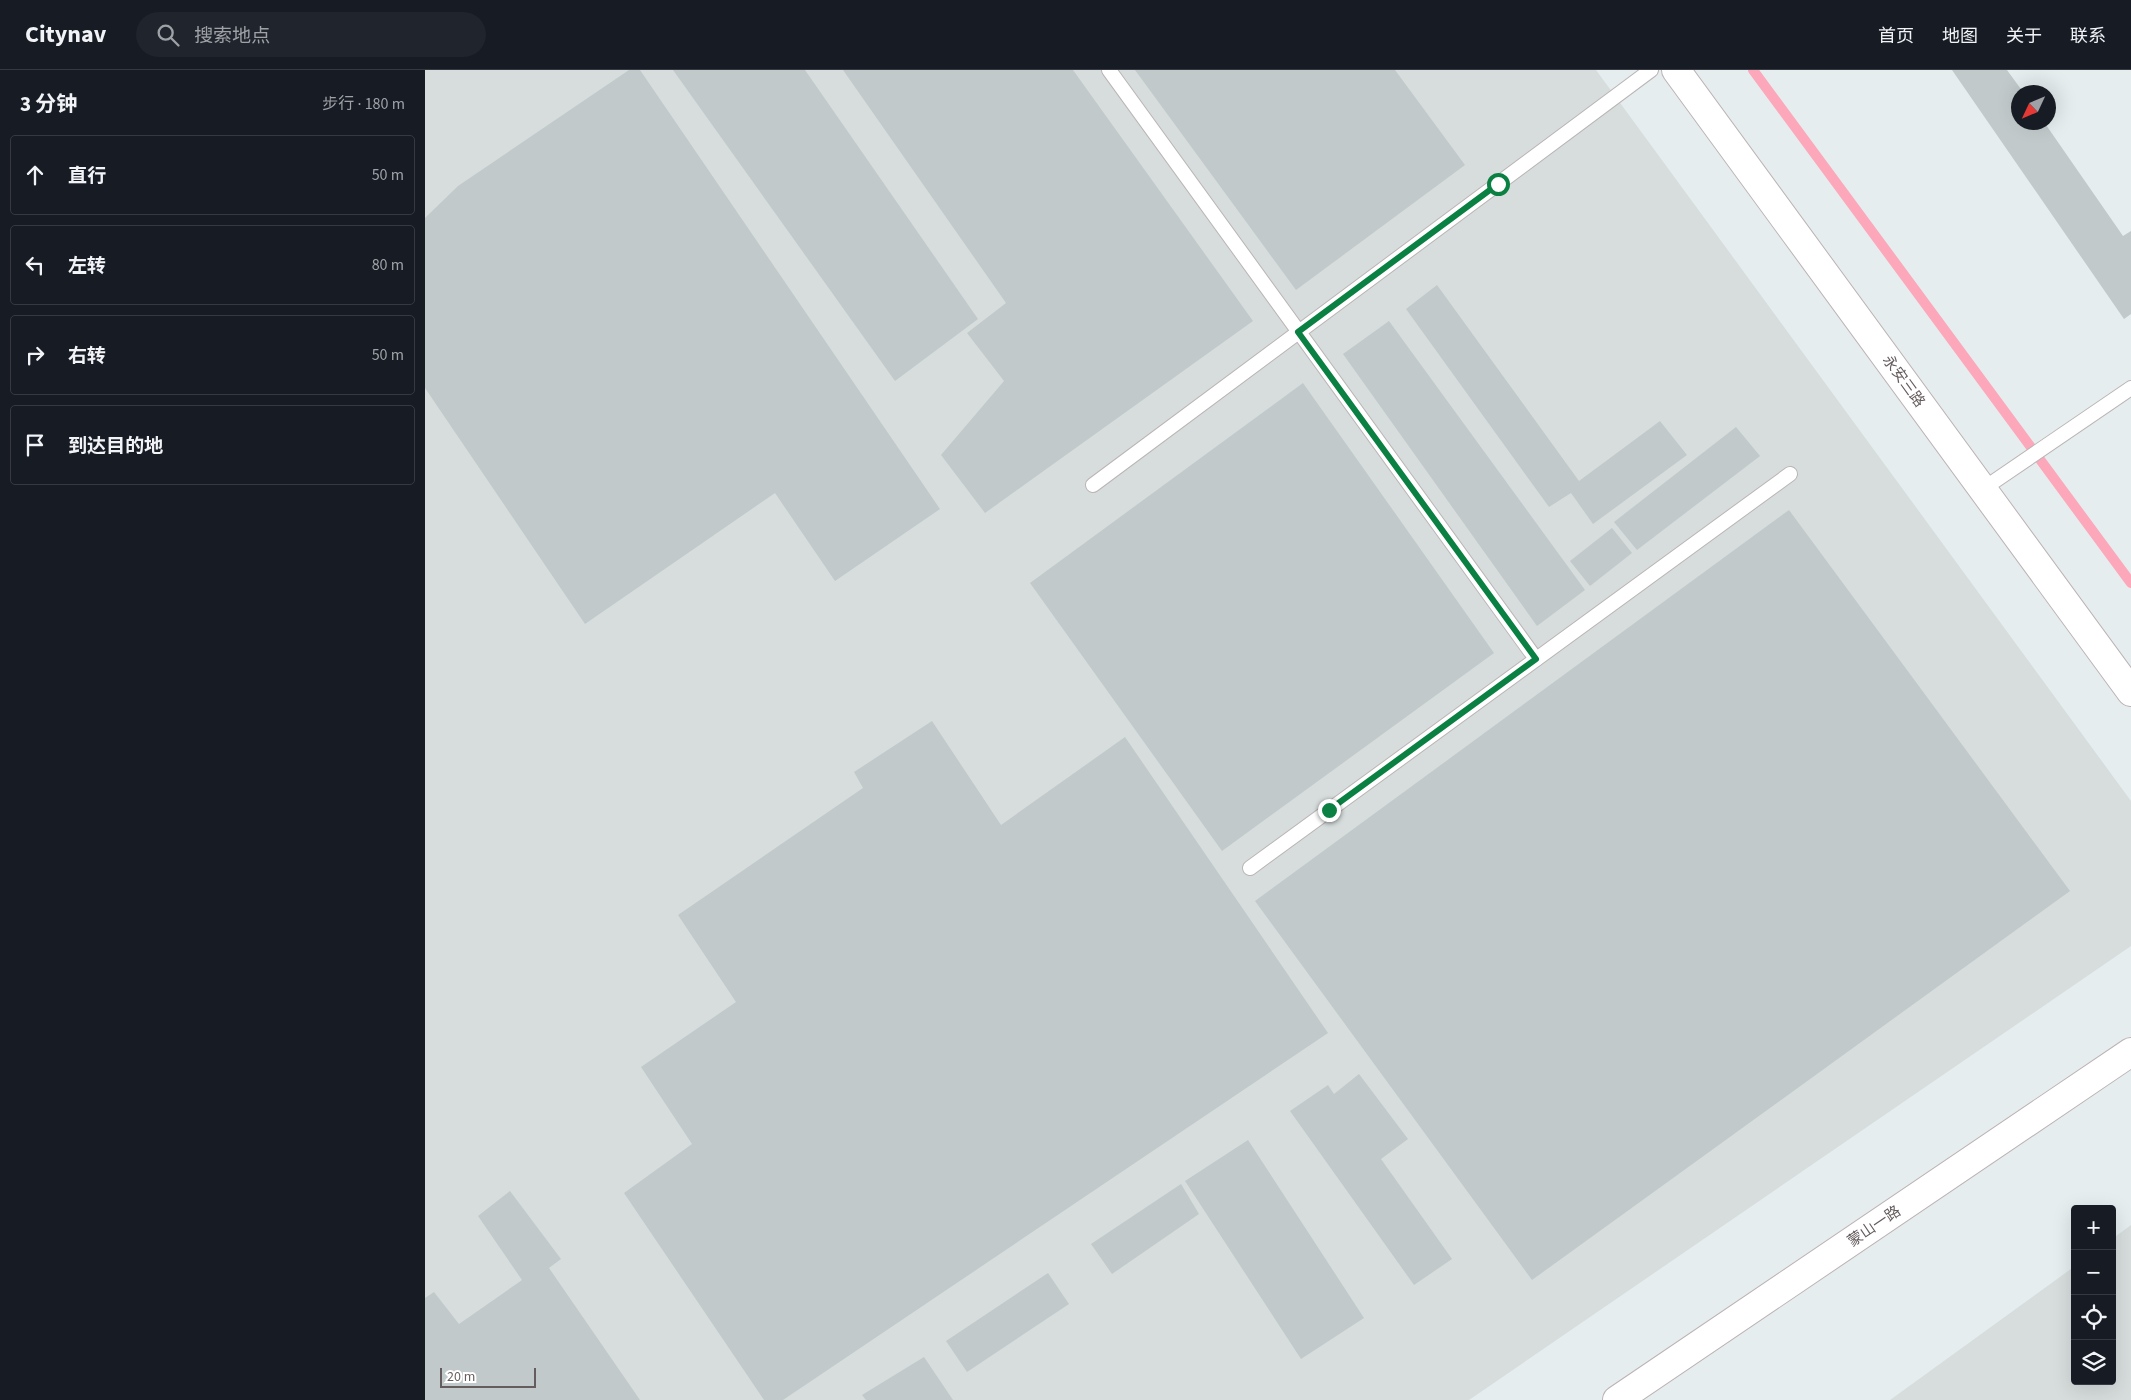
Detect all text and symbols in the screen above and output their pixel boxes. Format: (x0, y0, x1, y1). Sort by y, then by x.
search box (136, 12, 486, 57)
text: Citynav (25, 17, 106, 52)
icon: search (154, 21, 182, 49)
text: 搜索地点 (194, 23, 270, 50)
text: 首页 (1878, 24, 1914, 49)
text: 地图 (1942, 24, 1978, 49)
text: 关于 (2006, 24, 2042, 49)
text: 联系 (2070, 24, 2106, 49)
north arrow (2011, 85, 2056, 130)
text: 3 分钟 (20, 89, 77, 119)
text: 步行 · 180 m (322, 93, 405, 115)
icon: ahead (21, 161, 49, 189)
text: 直行 (68, 163, 106, 190)
text: 50 m (372, 164, 404, 186)
route start (1487, 173, 1510, 196)
icon: left (21, 251, 49, 279)
text: 左转 (68, 253, 106, 280)
text: 80 m (372, 254, 404, 276)
icon: right (21, 341, 49, 369)
text: 右转 (68, 343, 106, 370)
text: 50 m (372, 344, 404, 366)
street label: 永安三路 (1877, 351, 1930, 412)
icon: arrive (21, 431, 49, 459)
text: 到达目的地 (68, 433, 163, 460)
route end (1318, 799, 1341, 822)
street label: 蒙山一路 (1844, 1201, 1905, 1252)
map controls (2071, 1205, 2116, 1385)
button: + (2071, 1205, 2116, 1250)
button: − (2071, 1250, 2116, 1295)
button: locate (2071, 1295, 2116, 1340)
button: layers (2071, 1340, 2116, 1385)
scale bar (440, 1365, 536, 1388)
text: 20 m (447, 1367, 475, 1387)

